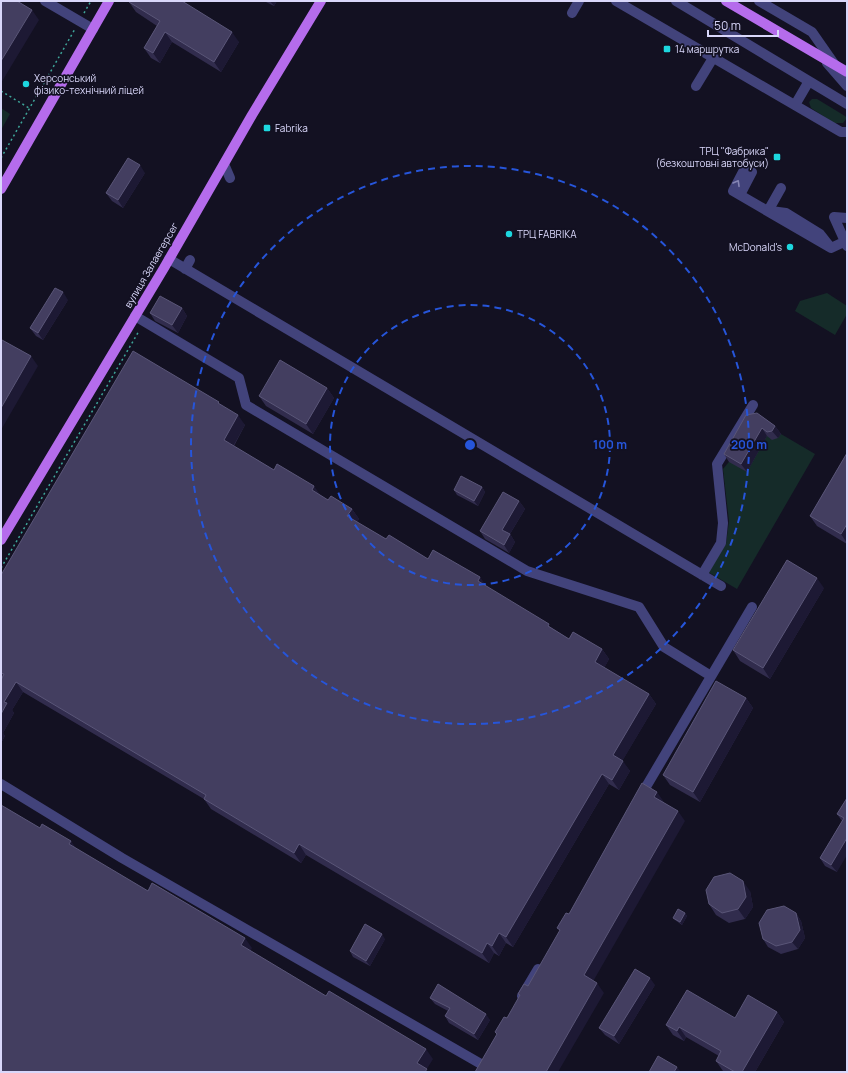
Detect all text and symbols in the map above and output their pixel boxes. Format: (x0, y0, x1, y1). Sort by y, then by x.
scale bar (708, 12, 778, 38)
text: 50 m (714, 17, 741, 34)
place label: 14 маршрутка (675, 42, 739, 56)
marker: 14 маршрутка (662, 44, 672, 54)
place label: Херсонський фізико-технічний ліцей (34, 71, 144, 97)
marker: Херсонський фізико-технічний ліцей (21, 79, 31, 89)
place label: Fabrika (275, 121, 308, 135)
marker: Fabrika (262, 123, 272, 133)
place label: ТРЦ "Фабрика" (безкоштовні автобуси) (655, 144, 769, 170)
marker: ТРЦ "Фабрика" (безкоштовні автобуси) (772, 152, 782, 162)
one-way arrow (732, 180, 739, 187)
street label: вулиця Залаегерсег (121, 219, 181, 310)
place label: ТРЦ FABRIKA (517, 227, 577, 241)
marker: ТРЦ FABRIKA (504, 229, 514, 239)
place label: McDonald's (729, 240, 782, 254)
marker: McDonald's (785, 242, 795, 252)
text: 100 m (593, 436, 627, 453)
text: 200 m (731, 436, 767, 453)
centre of rings (463, 438, 477, 452)

